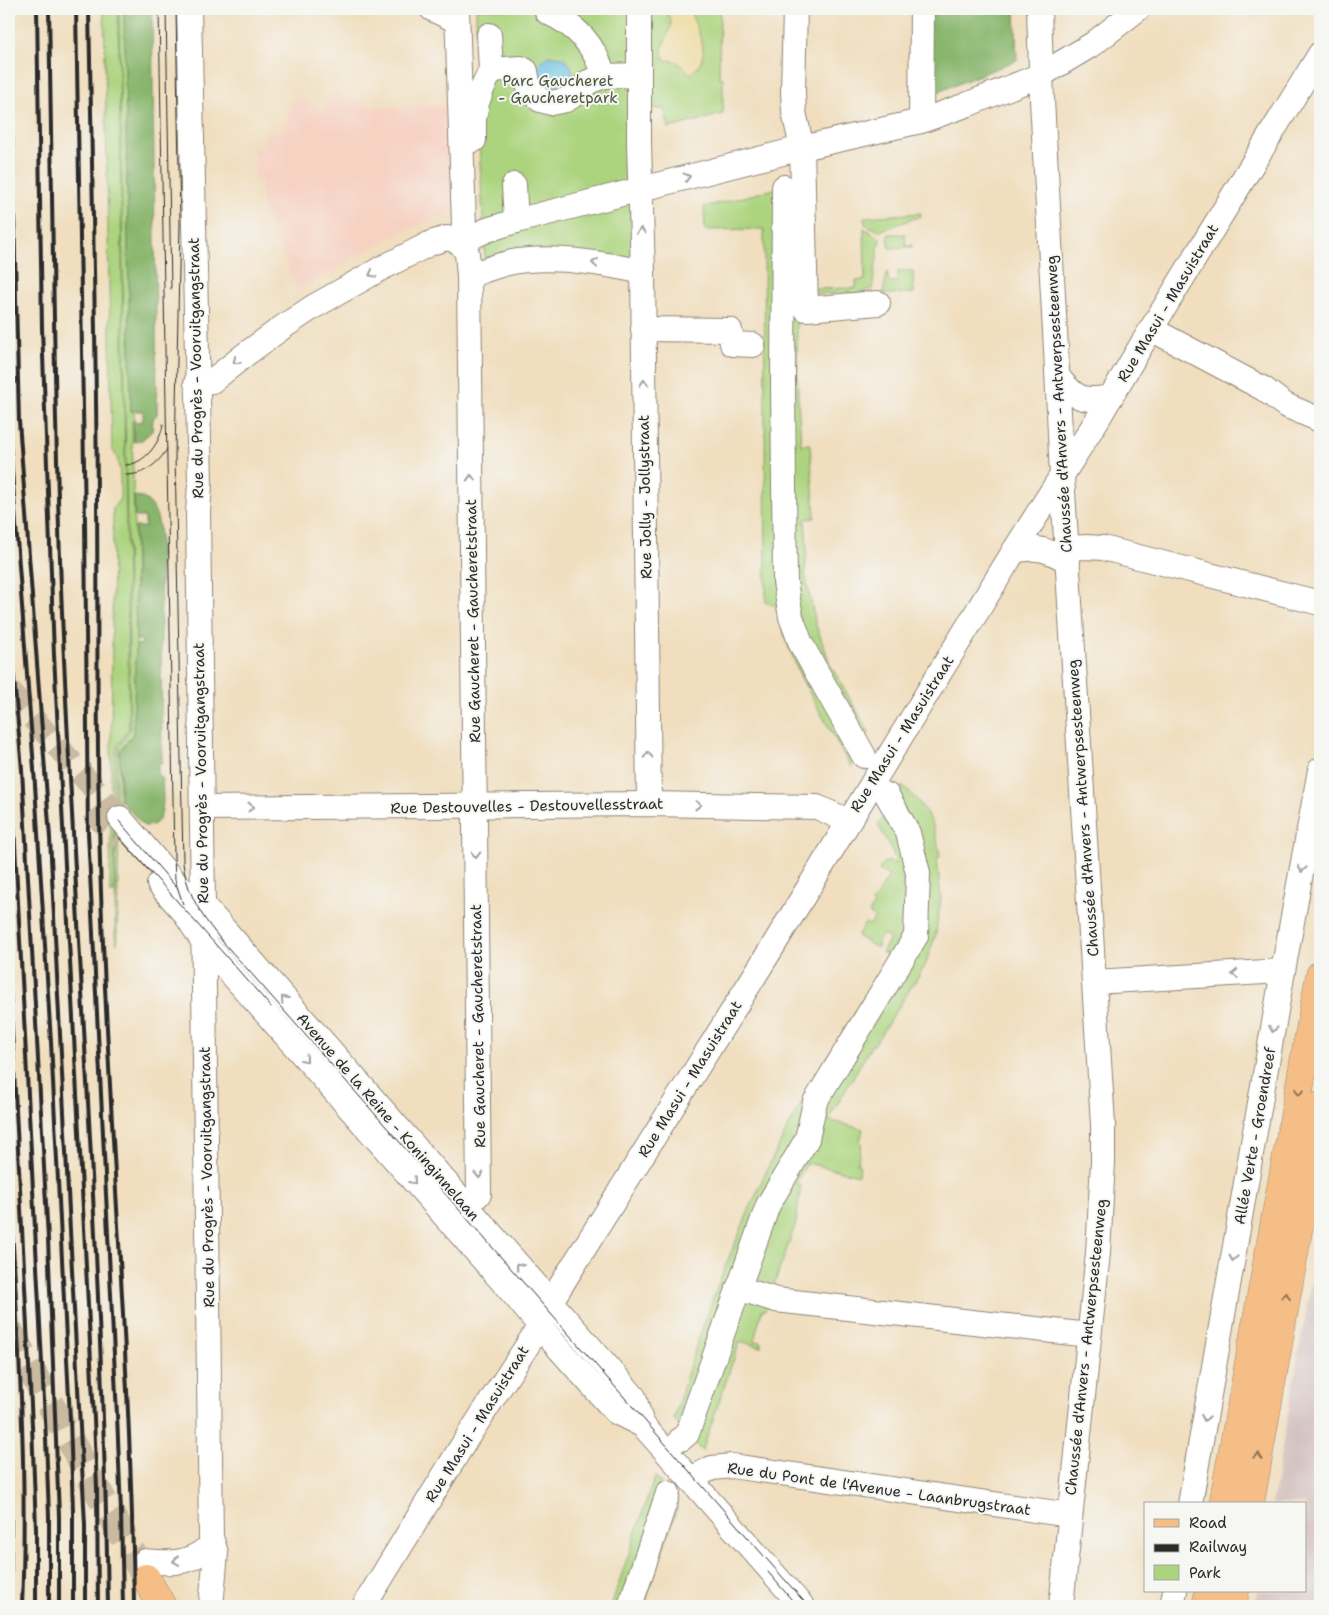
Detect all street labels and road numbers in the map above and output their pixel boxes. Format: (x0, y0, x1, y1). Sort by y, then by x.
street label: Rue Masui - Masuistraat (1113, 220, 1223, 386)
street label: Rue du Progrès - Vooruitgangstraat (184, 237, 208, 499)
street label: Chaussée d'Anvers - Antwerpsesteenweg (1041, 255, 1077, 553)
street label: Rue Jolly - Jollystraat (634, 415, 656, 579)
street label: Rue Gaucheret - Gaucheretstraat (461, 499, 485, 743)
street label: Rue du Progrès - Vooruitgangstraat (189, 642, 213, 904)
street label: Rue Masui - Masuistraat (845, 652, 959, 816)
street label: Chaussée d'Anvers - Antwerpsesteenweg (1063, 659, 1103, 957)
street label: Rue Destouvelles - Destouvellesstraat (390, 794, 664, 818)
street label: Rue Gaucheret - Gaucheretstraat (466, 904, 490, 1148)
street label: Rue Masui - Masuistraat (633, 997, 747, 1161)
street label: Avenue de la Reine - Koninginnelaan (292, 1009, 484, 1225)
street label: Allée Verte - Groendreef (1230, 1045, 1281, 1226)
street label: Rue du Progrès - Vooruitgangstraat (195, 1046, 219, 1308)
street label: Chaussée d'Anvers - Antwerpsesteenweg (1060, 1198, 1112, 1496)
street label: Rue Masui - Masuistraat (420, 1342, 534, 1506)
street label: Rue du Pont de l'Avenue - Laanbrugstraat (726, 1458, 1032, 1520)

